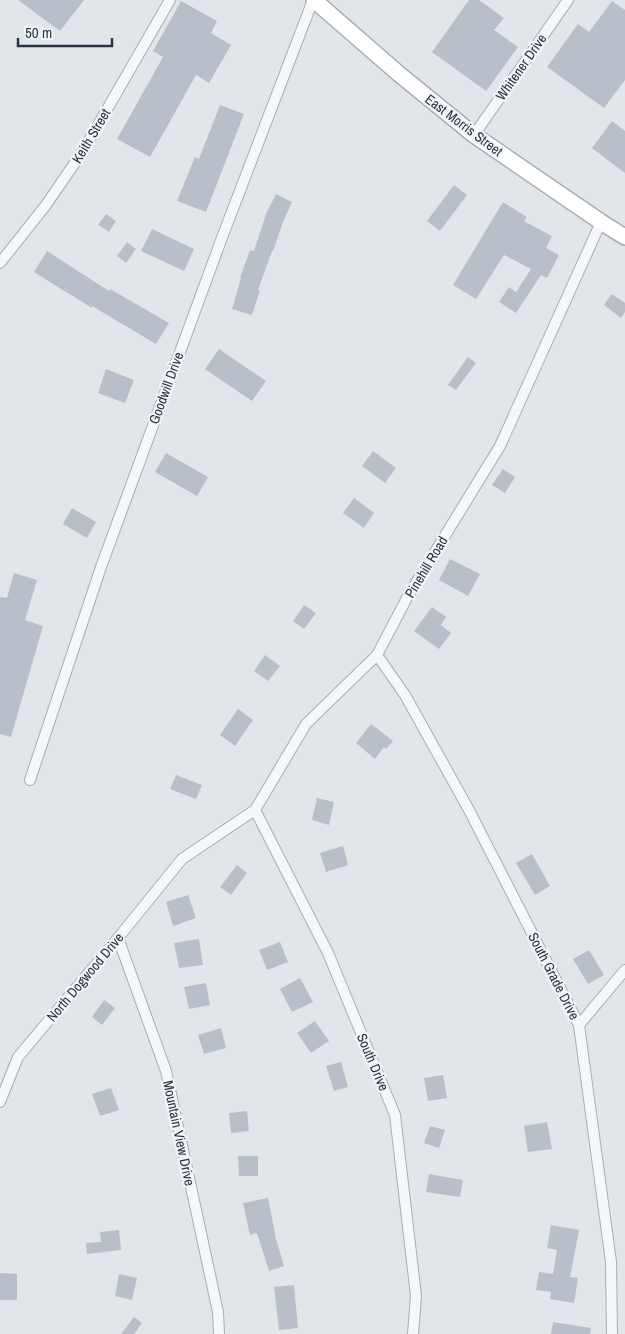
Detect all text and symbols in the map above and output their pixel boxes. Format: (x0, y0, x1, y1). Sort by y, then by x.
scale bar (18, 15, 111, 47)
text: 50 m (25, 22, 52, 43)
street label: Whitener Drive (491, 30, 551, 104)
street label: East Morris Street (422, 90, 506, 160)
street label: Keith Street (68, 105, 114, 167)
street label: Goodwill Drive (145, 350, 187, 426)
street label: Pinehill Road (401, 533, 451, 601)
street label: North Dogwood Drive (43, 929, 127, 1025)
street label: South Grade Drive (524, 929, 584, 1023)
street label: South Drive (353, 1031, 393, 1093)
street label: Mountain View Drive (159, 1079, 199, 1187)

